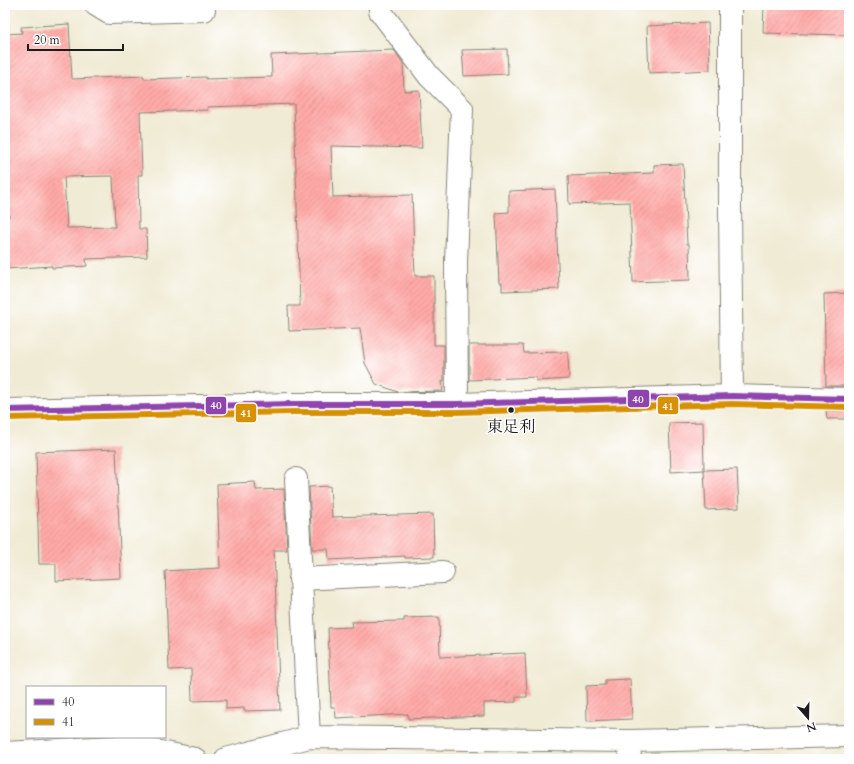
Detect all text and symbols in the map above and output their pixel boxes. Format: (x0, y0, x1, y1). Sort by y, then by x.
scale bar (28, 26, 123, 52)
text: 20 m (34, 32, 61, 48)
line badge: 40 (627, 389, 650, 408)
text: 40 (632, 392, 644, 407)
line badge: 40 (205, 396, 227, 415)
line badge: 41 (657, 396, 679, 415)
text: 40 (210, 398, 222, 413)
text: 41 (662, 399, 674, 414)
line badge: 41 (235, 403, 257, 423)
marker: 東足利 (506, 405, 516, 415)
text: 41 (240, 406, 252, 421)
place label: 東足利 (487, 416, 535, 438)
legend (26, 686, 166, 738)
text: 40 (62, 694, 74, 710)
north arrow (788, 698, 828, 738)
text: 41 (62, 714, 74, 730)
text: N (804, 718, 818, 736)

